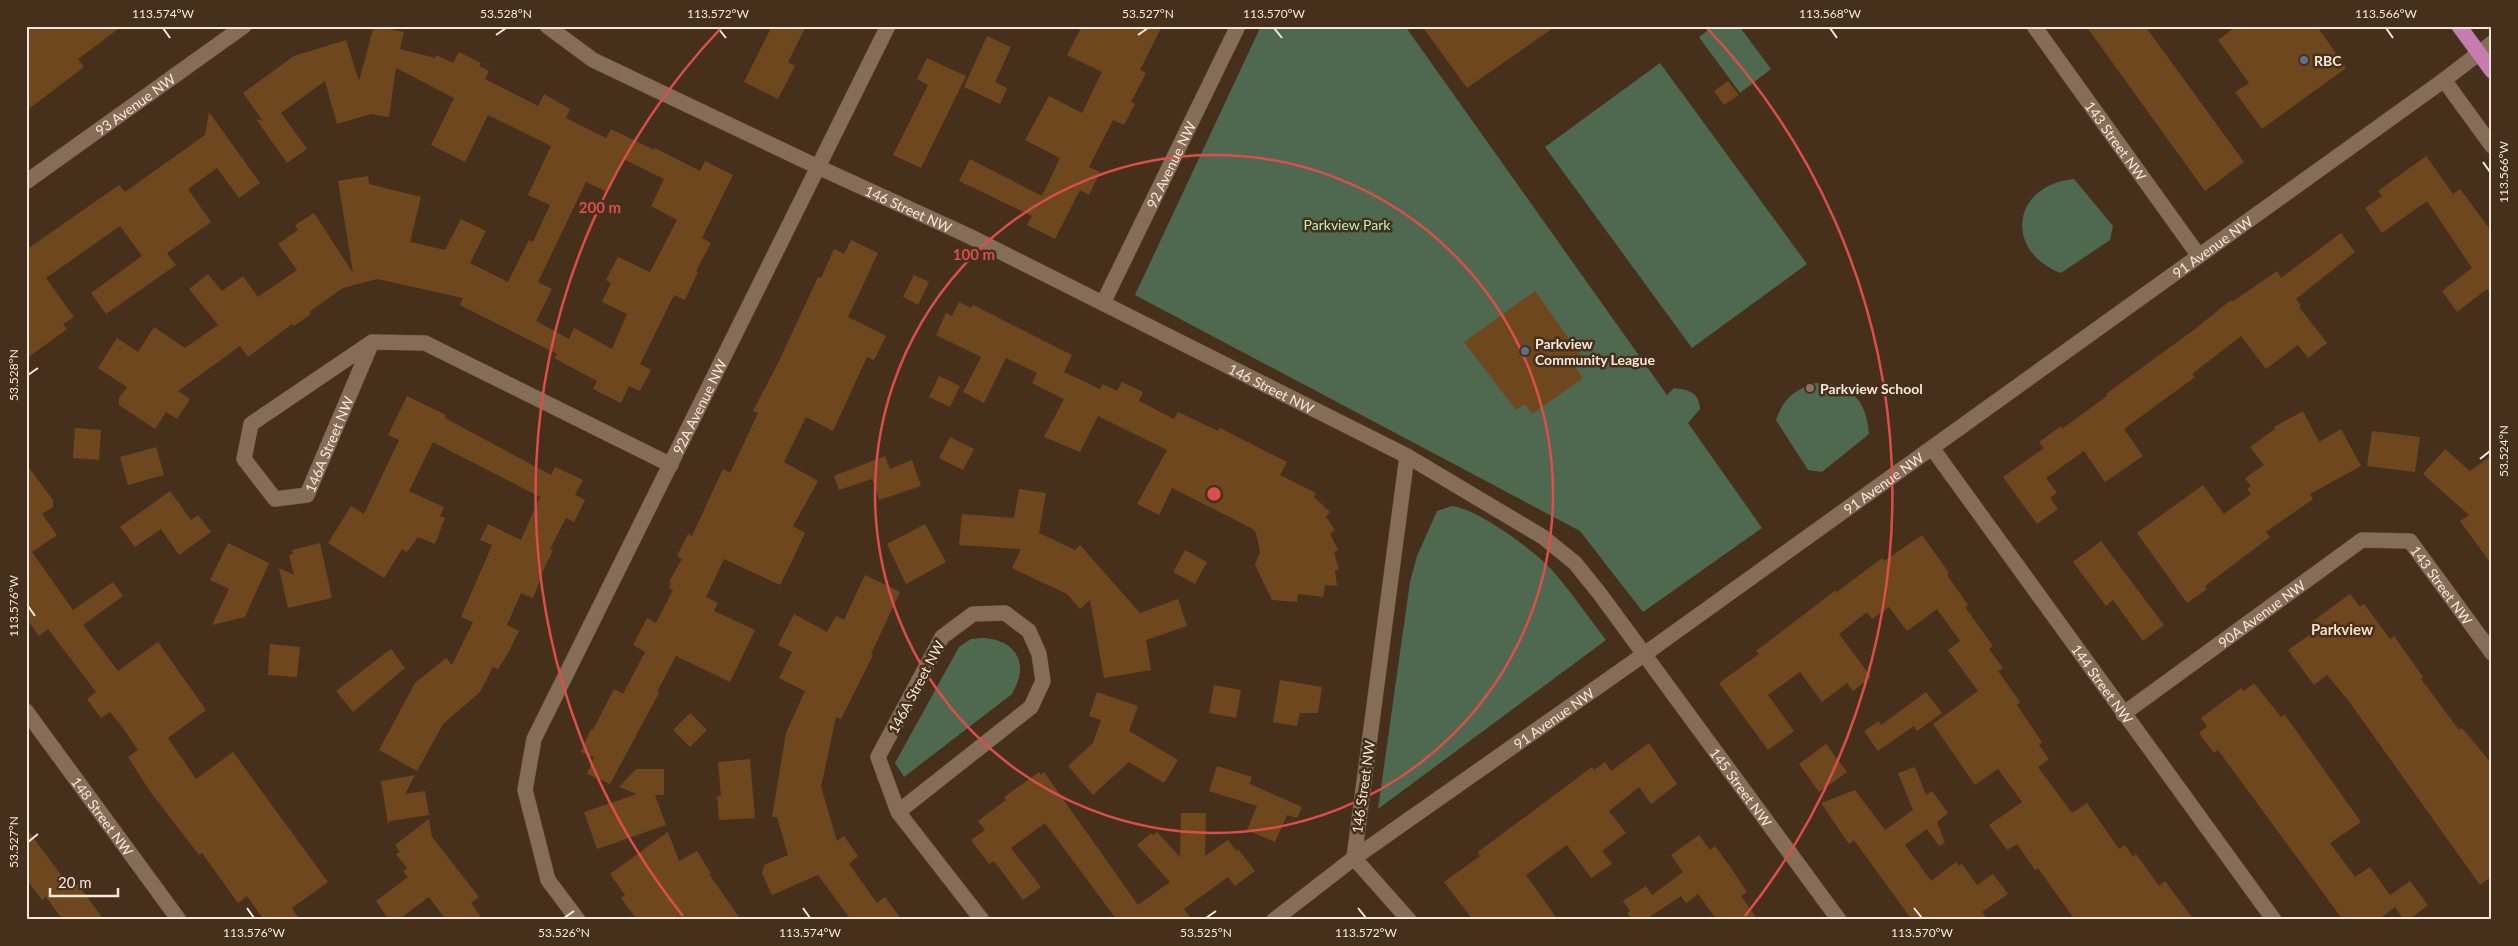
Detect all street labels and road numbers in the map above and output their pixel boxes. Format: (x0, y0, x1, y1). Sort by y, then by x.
street label: 93 Avenue NW (92, 69, 179, 138)
street label: 143 Street NW (2082, 98, 2151, 184)
street label: 92 Avenue NW (1142, 118, 1199, 211)
street label: 146 Street NW (863, 181, 955, 236)
street label: 91 Avenue NW (2169, 212, 2256, 281)
street label: 92A Avenue NW (668, 356, 730, 457)
street label: 146 Street NW (1226, 359, 1318, 417)
street label: 146A Street NW (301, 393, 357, 495)
street label: 91 Avenue NW (1840, 448, 1927, 517)
street label: 143 Street NW (2408, 542, 2477, 628)
street label: 90A Avenue NW (2214, 576, 2309, 651)
street label: 146A Street NW (884, 637, 948, 736)
street label: 144 Street NW (2068, 641, 2137, 727)
street label: 91 Avenue NW (1510, 684, 1598, 752)
street label: 146 Street NW (1348, 739, 1378, 835)
street label: 145 Street NW (1707, 744, 1776, 830)
street label: 148 Street NW (68, 773, 138, 859)

